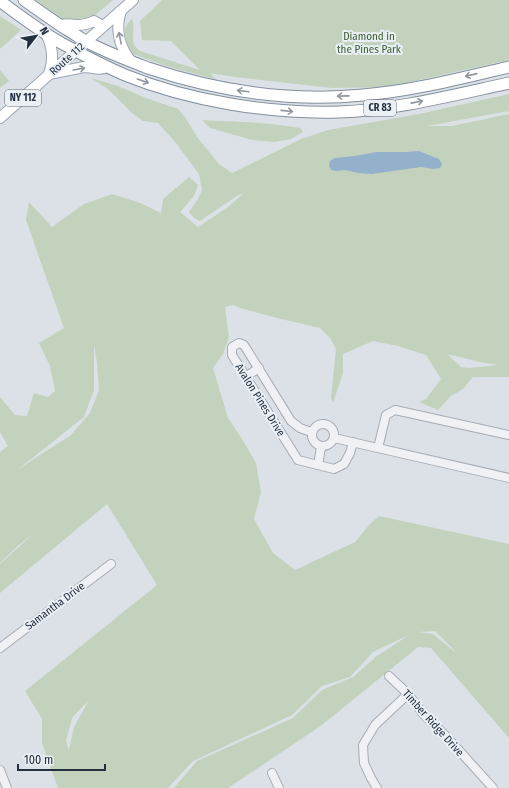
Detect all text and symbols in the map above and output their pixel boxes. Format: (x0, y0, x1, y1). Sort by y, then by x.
north arrow (16, 16, 56, 56)
text: N (37, 25, 51, 37)
park label: Diamond in the Pines Park (337, 30, 402, 56)
one-way arrow (115, 31, 123, 44)
street label: Route 112 (47, 40, 87, 78)
one-way arrow (72, 64, 85, 72)
one-way arrow (465, 72, 478, 80)
one-way arrow (137, 78, 149, 86)
one-way arrow (237, 87, 250, 95)
road number: NY 112 (5, 90, 41, 106)
one-way arrow (337, 92, 350, 100)
one-way arrow (410, 98, 423, 106)
road number: CR 83 (364, 100, 396, 116)
one-way arrow (280, 107, 293, 115)
street label: Avalon Pines Drive (232, 361, 288, 439)
street label: Samantha Drive (23, 579, 87, 633)
street label: Timber Ridge Drive (400, 687, 466, 759)
scale bar (18, 746, 105, 772)
text: 100 m (24, 753, 53, 767)

